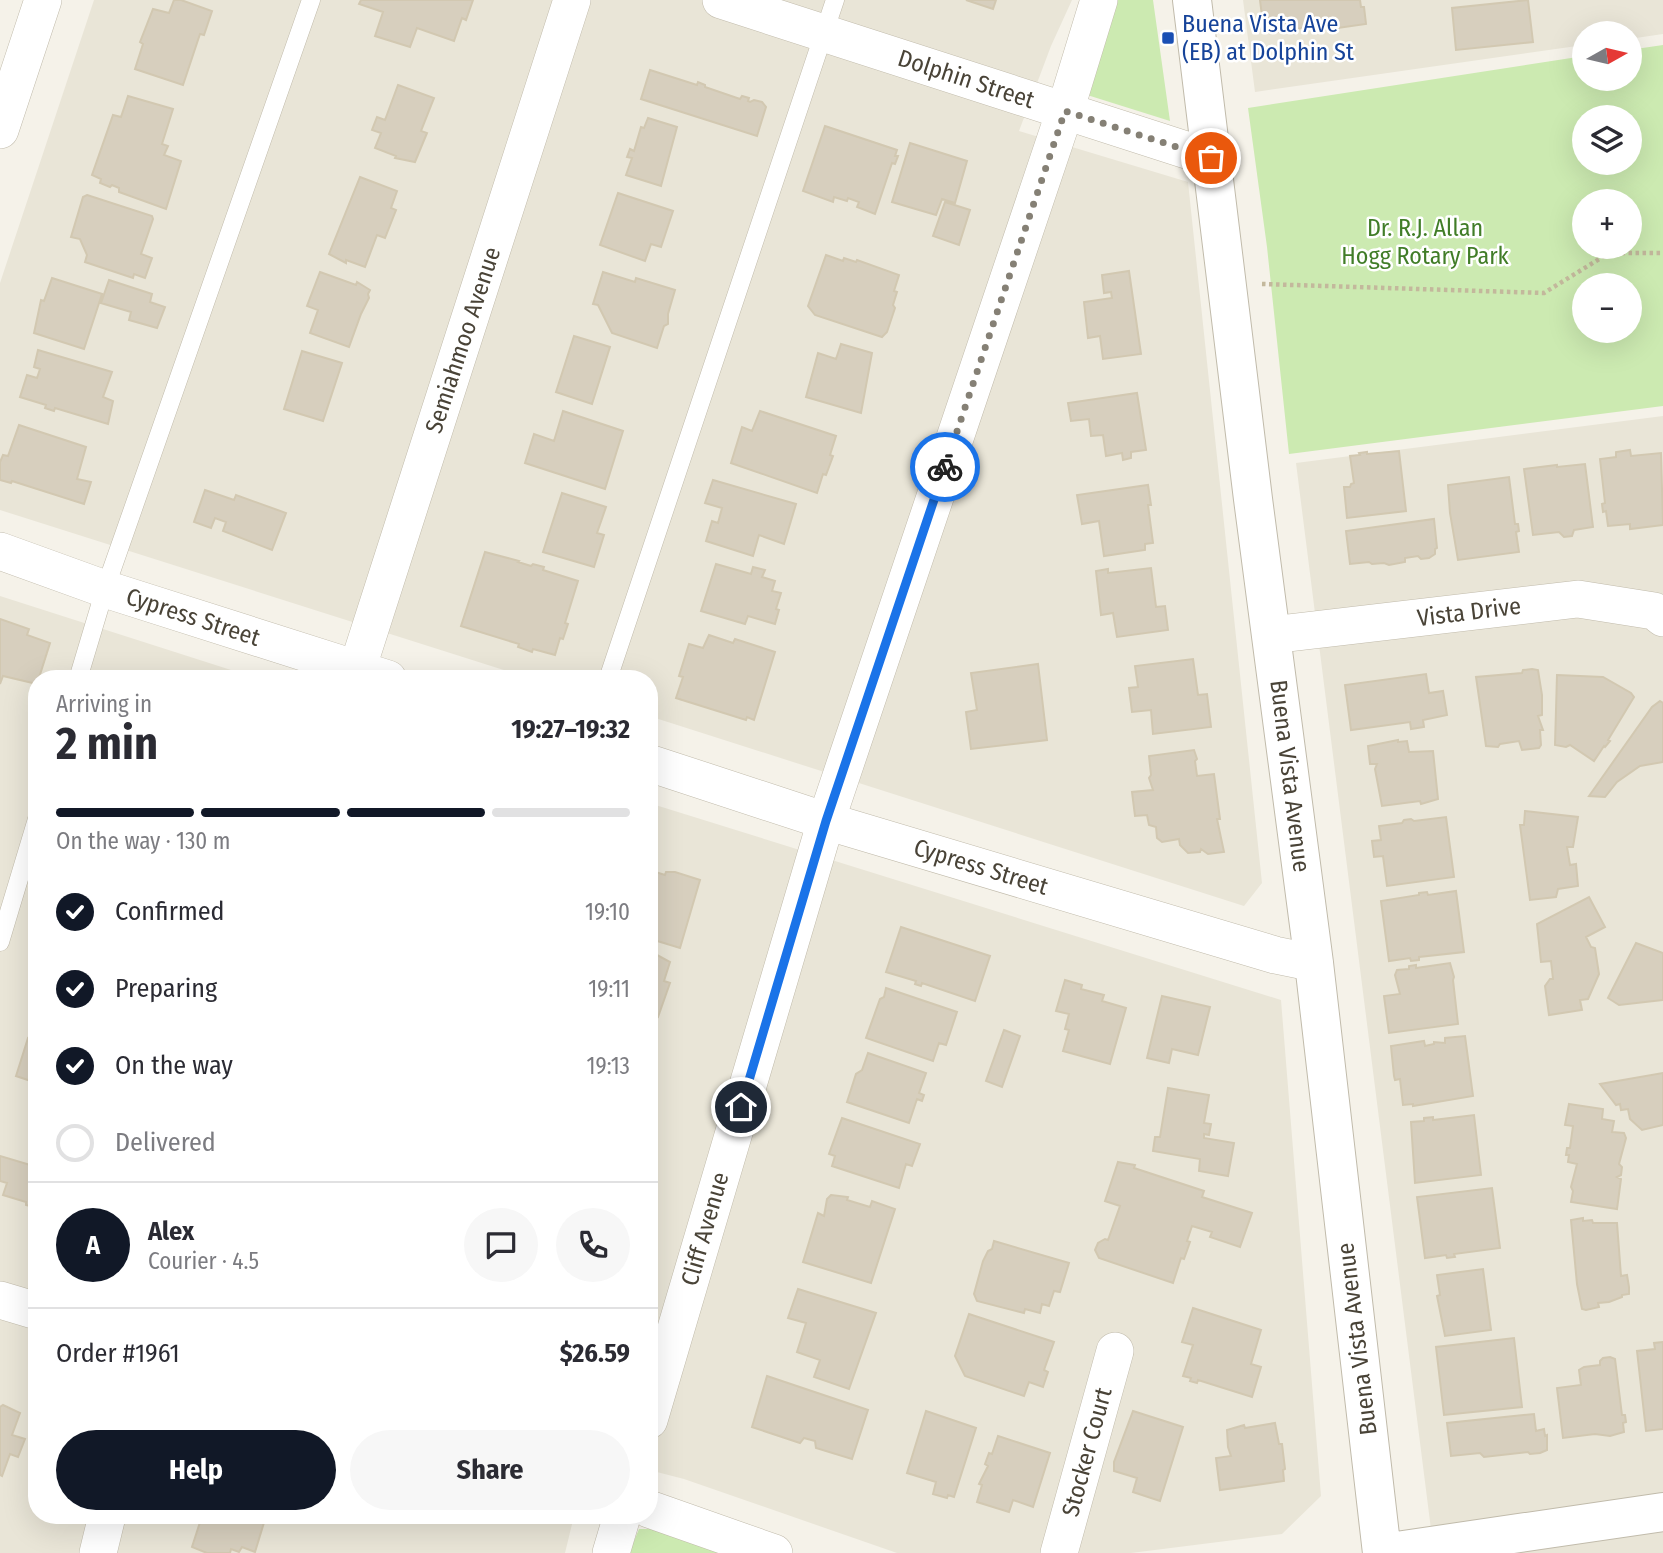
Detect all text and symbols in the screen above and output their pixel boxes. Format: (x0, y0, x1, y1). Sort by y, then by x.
place label: Buena Vista Ave (EB) at Dolphin St (1182, 10, 1354, 66)
north arrow (1572, 21, 1642, 91)
map controls (1572, 21, 1642, 343)
marker: Buena Vista Ave (EB) at Dolphin St (1160, 30, 1176, 46)
street label: Dolphin Street (894, 44, 1038, 114)
button: layers (1572, 105, 1642, 175)
pin (1181, 128, 1241, 188)
icon: bag (1192, 139, 1230, 177)
button: + (1572, 189, 1642, 259)
park label: Dr. R.J. Allan Hogg Rotary Park (1341, 214, 1510, 270)
street label: Semiahmoo Avenue (420, 243, 506, 437)
button: − (1572, 273, 1642, 343)
courier (910, 432, 980, 502)
icon: bike (926, 448, 964, 486)
street label: Cypress Street (123, 582, 264, 652)
street label: Vista Drive (1415, 592, 1523, 632)
street label: Buena Vista Avenue (1264, 678, 1316, 874)
text: Arriving in (56, 690, 152, 718)
text: 19:27–19:32 (511, 714, 630, 745)
text: 2 min (56, 716, 158, 771)
text: On the way · 130 m (56, 827, 230, 855)
street label: Cypress Street (910, 833, 1052, 901)
icon: check (56, 893, 94, 931)
text: Confirmed (115, 896, 225, 927)
text: 19:10 (585, 898, 630, 926)
icon: check (56, 970, 94, 1008)
text: Preparing (115, 973, 217, 1004)
text: 19:11 (588, 975, 630, 1003)
icon: check (56, 1047, 94, 1085)
text: On the way (115, 1050, 233, 1081)
text: 19:13 (587, 1052, 630, 1080)
pin (711, 1077, 771, 1137)
icon: home (722, 1088, 760, 1126)
text: Delivered (115, 1127, 216, 1158)
street label: Cliff Avenue (675, 1169, 735, 1289)
button: chat (464, 1208, 538, 1282)
button: phone (556, 1208, 630, 1282)
text: Alex (148, 1216, 194, 1247)
text: A (86, 1230, 100, 1261)
street label: Buena Vista Avenue (1331, 1241, 1383, 1437)
text: Courier · 4.5 (148, 1247, 259, 1275)
text: Order #1961 (56, 1338, 180, 1369)
text: $26.59 (560, 1338, 630, 1369)
street label: Stocker Court (1056, 1384, 1118, 1519)
button: Help (56, 1430, 336, 1510)
button: Share (350, 1430, 630, 1510)

